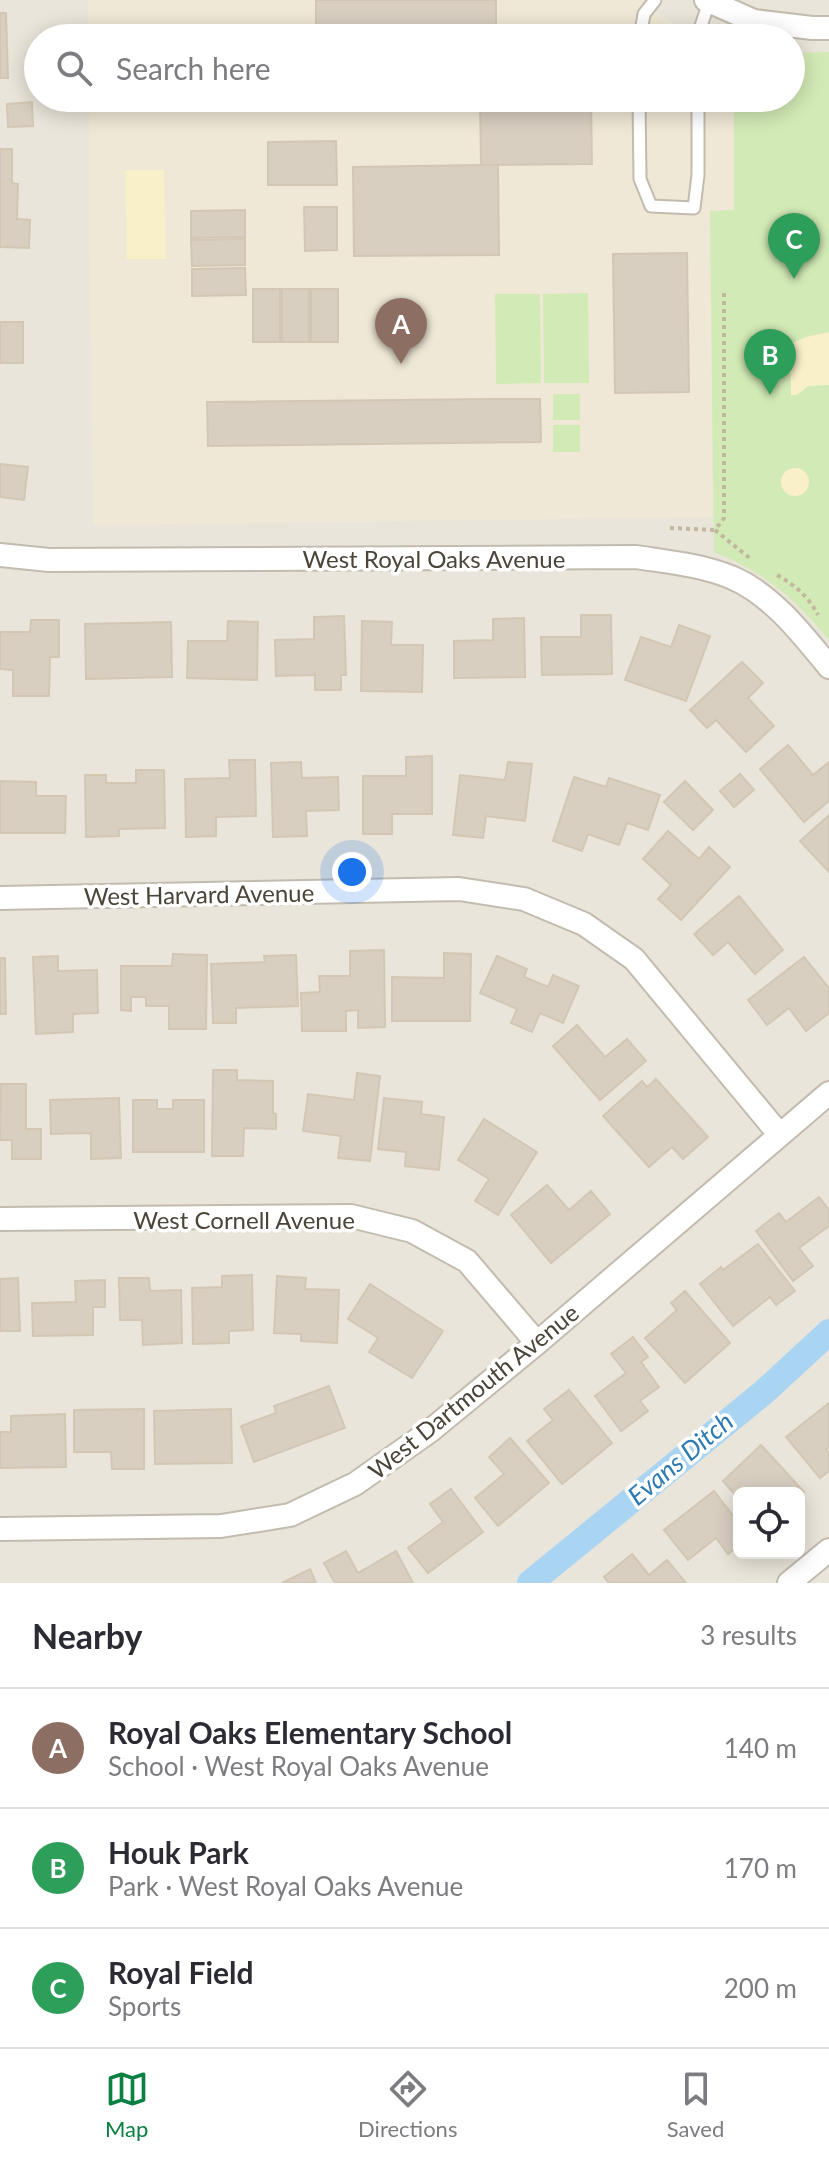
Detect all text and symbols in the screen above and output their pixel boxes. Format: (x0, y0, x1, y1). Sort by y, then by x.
search box (24, 24, 805, 112)
icon: search (52, 46, 96, 90)
text: Search here (116, 50, 271, 86)
pin: C (768, 213, 820, 279)
pin: A (375, 298, 427, 364)
pin: B (744, 329, 796, 395)
street label: West Royal Oaks Avenue (303, 544, 565, 573)
your location (332, 852, 372, 892)
street label: West Harvard Avenue (84, 877, 314, 911)
street label: West Cornell Avenue (133, 1205, 355, 1234)
street label: West Dartmouth Avenue (362, 1297, 584, 1485)
water label: Evans Ditch (621, 1405, 739, 1511)
map controls (733, 1487, 805, 1559)
button: locate (733, 1487, 805, 1559)
text: Nearby (32, 1615, 143, 1656)
text: 3 results (700, 1619, 797, 1651)
text: Royal Oaks Elementary School (108, 1714, 512, 1750)
text: A (49, 1732, 67, 1764)
text: 140 m (724, 1732, 797, 1764)
text: School · West Royal Oaks Avenue (108, 1750, 489, 1782)
text: Houk Park (108, 1834, 249, 1870)
text: B (49, 1852, 67, 1884)
text: 170 m (724, 1852, 797, 1884)
text: Park · West Royal Oaks Avenue (108, 1870, 463, 1902)
text: Royal Field (108, 1954, 254, 1990)
text: C (49, 1972, 67, 2004)
text: 200 m (724, 1972, 797, 2004)
text: Sports (108, 1990, 181, 2022)
tab: Map (105, 2067, 149, 2142)
tab: Directions (358, 2067, 457, 2142)
tab: Saved (667, 2067, 724, 2142)

